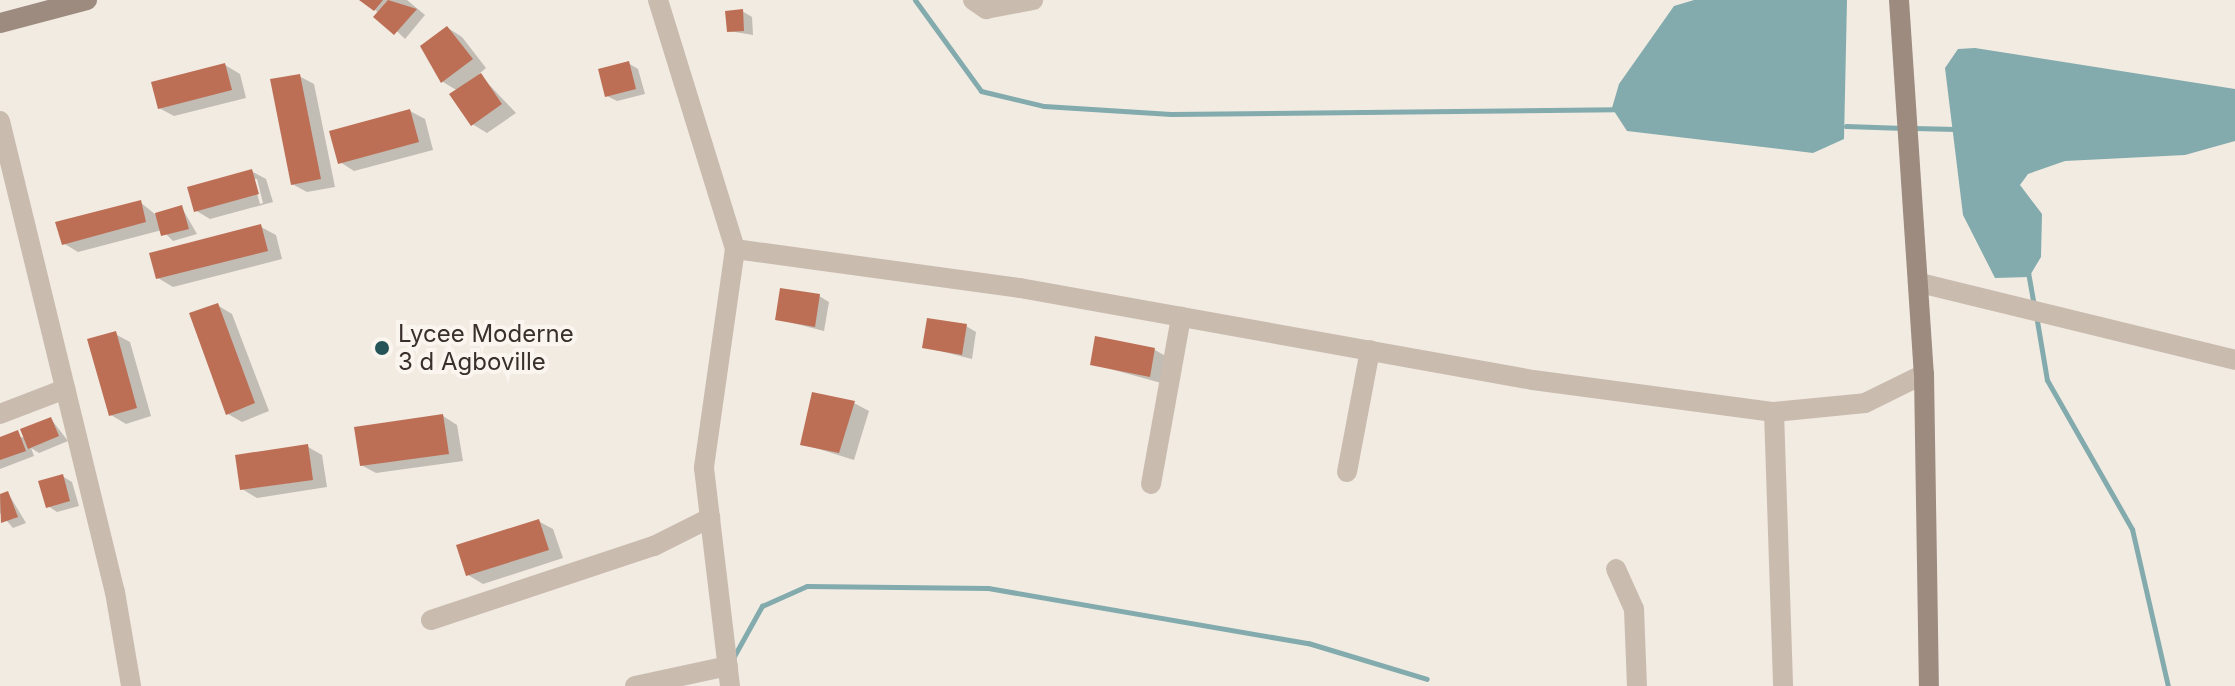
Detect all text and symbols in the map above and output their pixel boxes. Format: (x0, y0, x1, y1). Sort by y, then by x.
place label: Lycee Moderne 3 d Agboville (398, 320, 574, 376)
marker: Lycee Moderne 3 d Agboville (373, 339, 391, 357)

